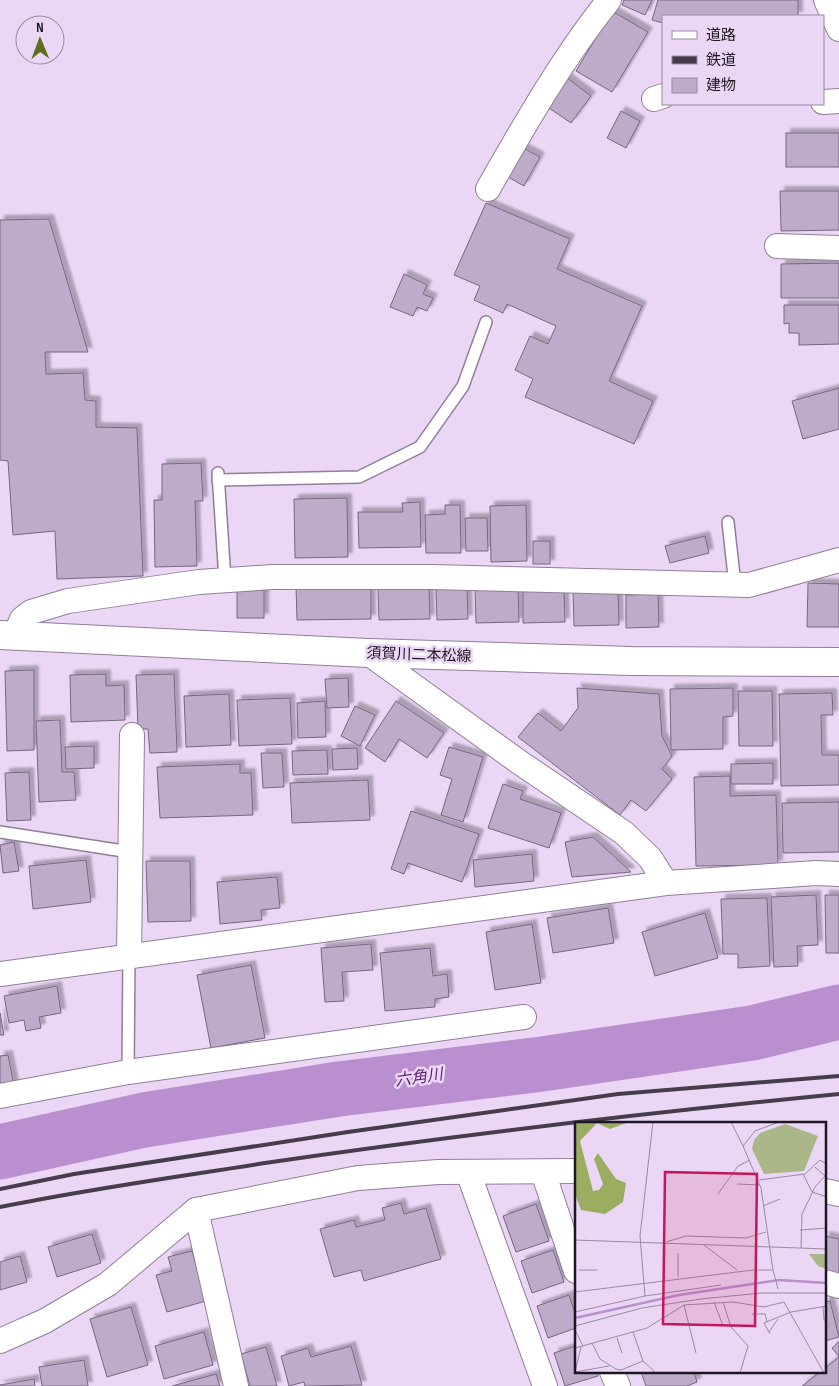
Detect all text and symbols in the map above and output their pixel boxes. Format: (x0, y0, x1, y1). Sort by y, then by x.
north arrow (15, 15, 65, 65)
legend (662, 15, 824, 105)
text: N (36, 19, 44, 36)
text: 道路 (706, 26, 736, 45)
text: 鉄道 (706, 51, 736, 70)
text: 建物 (706, 76, 736, 95)
street label: 須賀川二本松線 (366, 644, 472, 666)
water label: 六角川 (394, 1065, 446, 1091)
inset map (575, 1122, 826, 1374)

